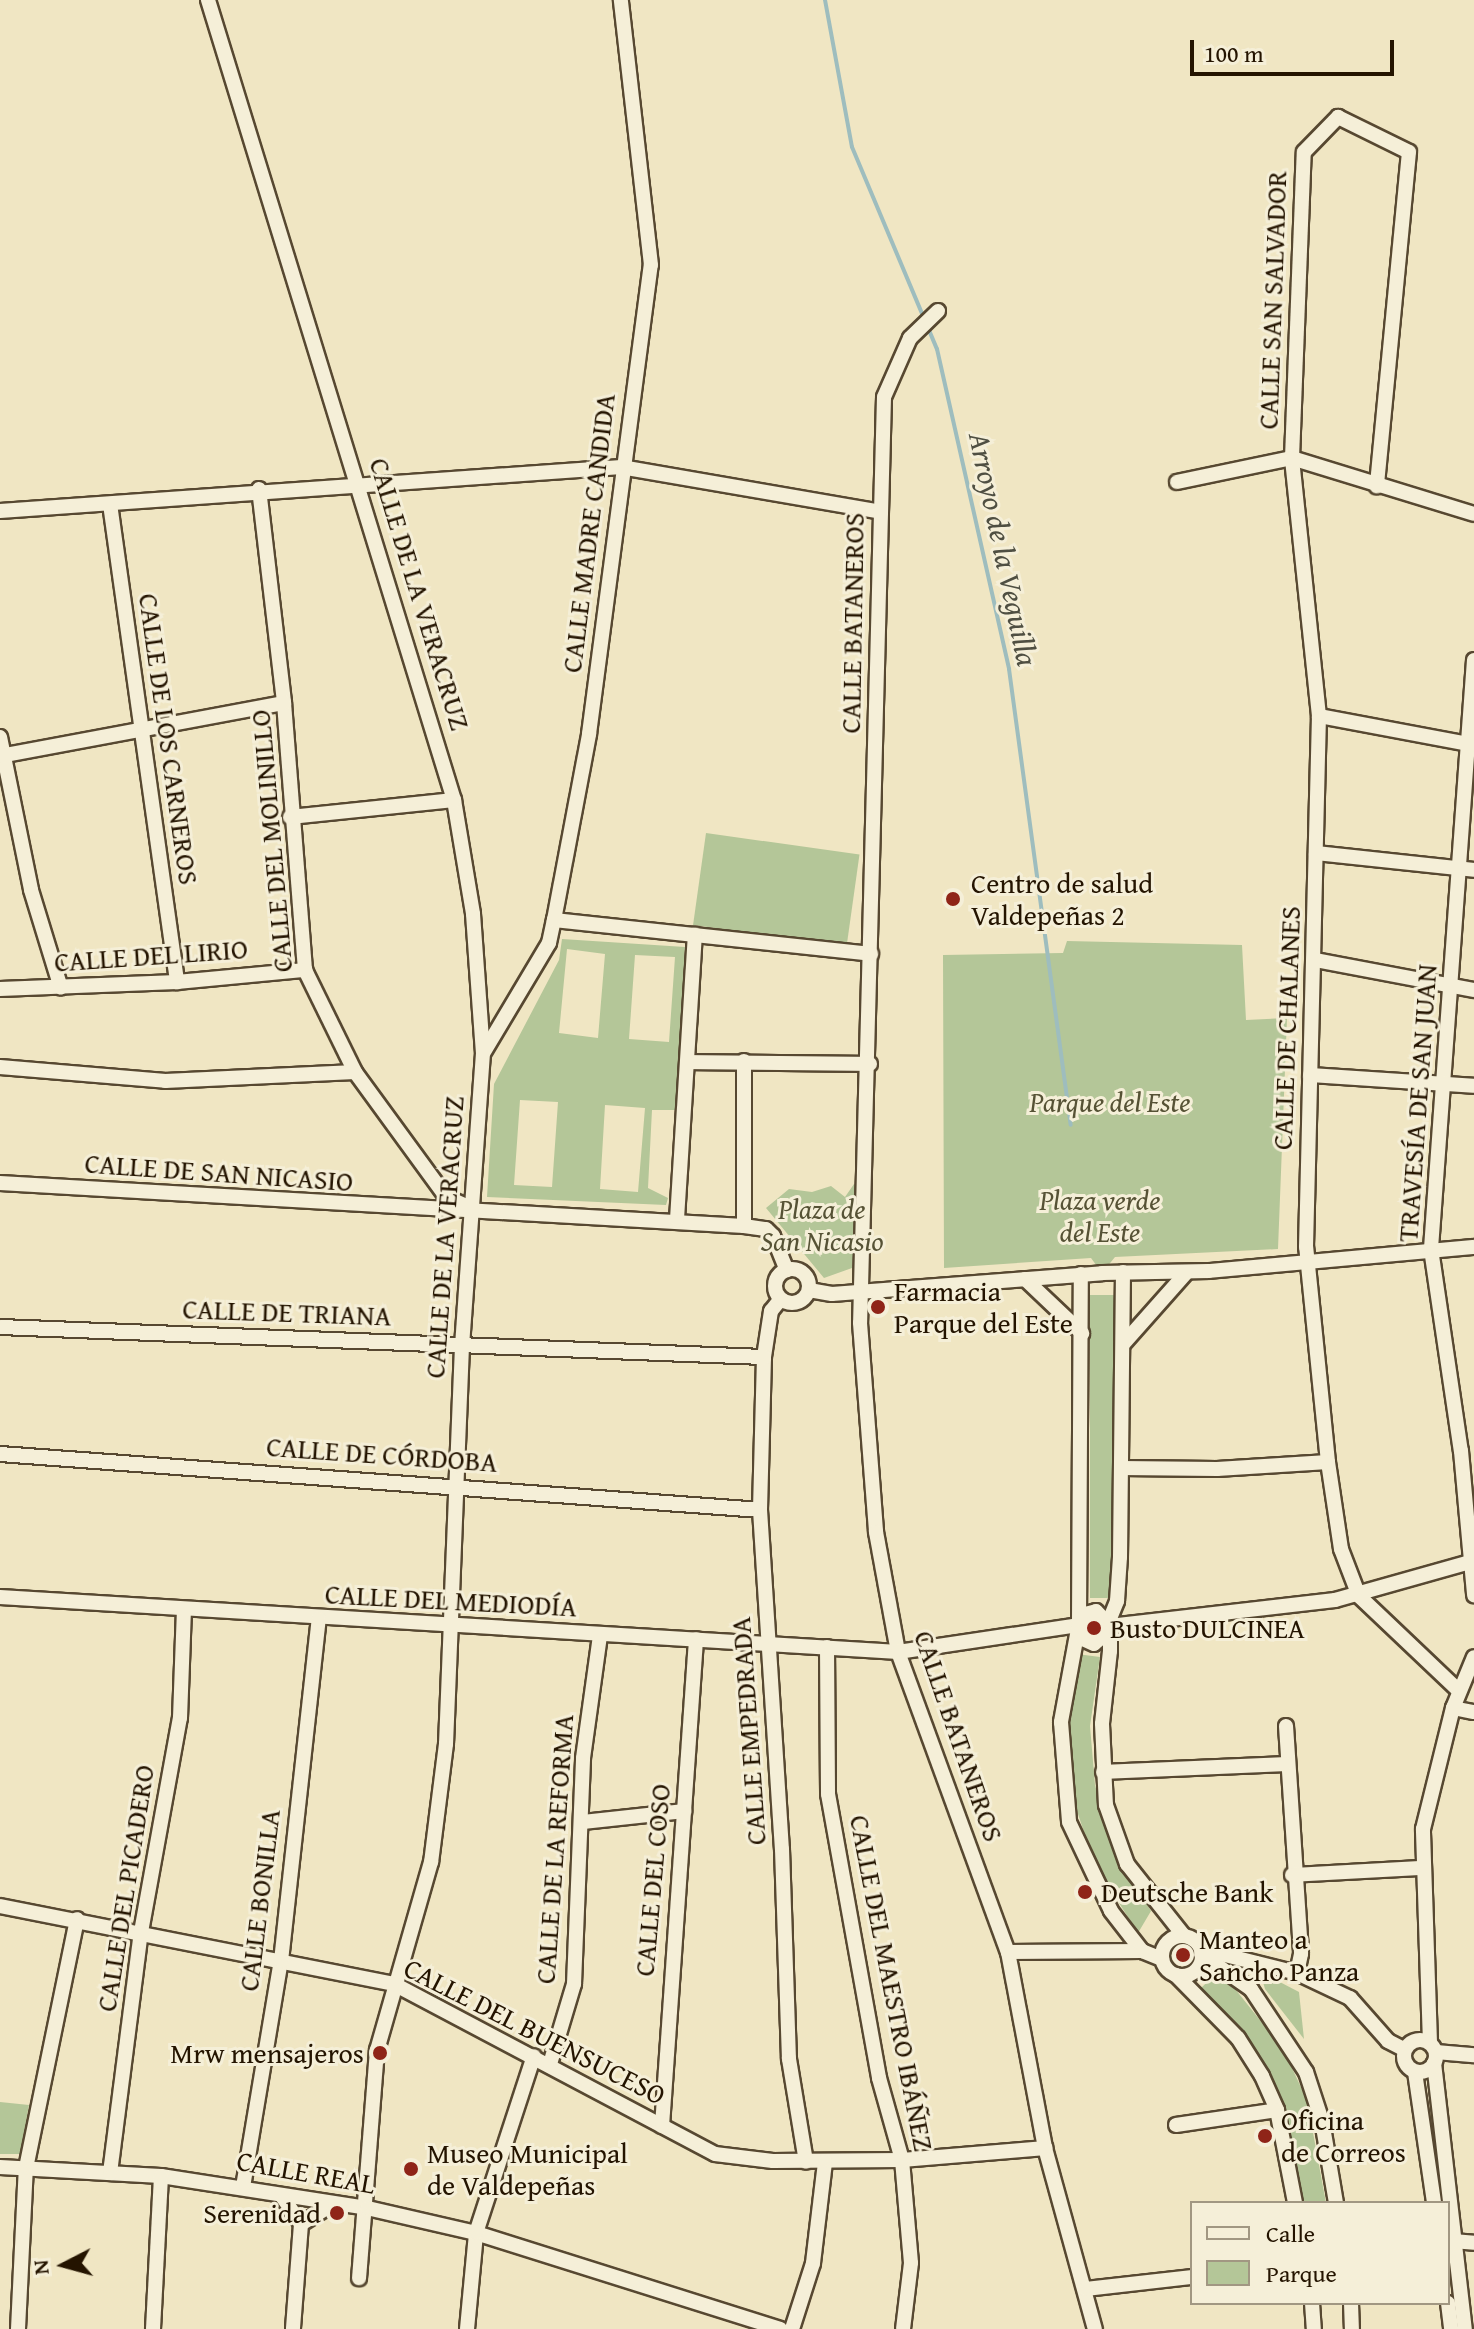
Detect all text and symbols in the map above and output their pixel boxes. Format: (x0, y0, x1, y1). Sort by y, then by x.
scale bar (1194, 24, 1398, 74)
text: 100 m (1204, 36, 1264, 71)
street label: CALLE SAN SALVADOR (1251, 170, 1293, 430)
street label: CALLE MADRE CANDIDA (554, 392, 622, 674)
water label: Arroyo de la Veguilla (962, 429, 1046, 669)
street label: CALLE DE LA VERACRUZ (363, 454, 477, 734)
street label: CALLE BATANEROS (833, 512, 871, 734)
street label: CALLE DE LOS CARNEROS (132, 591, 206, 887)
street label: CALLE DEL MOLINILLO (243, 708, 299, 974)
place label: Centro de salud Valdepeñas 2 (971, 866, 1153, 932)
marker: Centro de salud Valdepeñas 2 (942, 888, 964, 910)
street label: CALLE DE CHALANES (1265, 906, 1307, 1150)
street label: CALLE DEL LIRIO (53, 931, 249, 979)
street label: TRAVESÍA DE SAN JUAN (1391, 963, 1443, 1243)
park label: Parque del Este (1029, 1085, 1191, 1119)
street label: CALLE DE LA VERACRUZ (417, 1095, 471, 1379)
street label: CALLE DE SAN NICASIO (84, 1146, 354, 1198)
park label: Plaza verde del Este (1039, 1183, 1161, 1249)
park label: Plaza de San Nicasio (761, 1192, 883, 1258)
place label: Farmacia Parque del Este (894, 1274, 1073, 1340)
street label: CALLE DE TRIANA (182, 1292, 392, 1332)
marker: Farmacia Parque del Este (869, 1298, 887, 1316)
street label: CALLE DE CÓRDOBA (265, 1429, 499, 1479)
street label: CALLE DEL MEDIODÍA (324, 1577, 578, 1623)
place label: Busto DULCINEA (1110, 1611, 1305, 1645)
street label: CALLE EMPEDRADA (723, 1616, 773, 1846)
marker: Busto DULCINEA (1085, 1619, 1103, 1637)
street label: CALLE BATANEROS (907, 1626, 1011, 1846)
street label: CALLE DE LA REFORMA (528, 1713, 580, 1985)
street label: CALLE DEL PICADERO (89, 1762, 161, 2014)
street label: CALLE DEL COSO (627, 1782, 677, 1978)
street label: CALLE BONILLA (231, 1807, 287, 1993)
street label: CALLE DEL MAESTRO IBÁÑEZ (843, 1812, 941, 2154)
place label: Deutsche Bank (1101, 1875, 1273, 1909)
marker: Deutsche Bank (1076, 1883, 1094, 1901)
place label: Manteo a Sancho Panza (1199, 1922, 1359, 1988)
marker: Manteo a Sancho Panza (1174, 1946, 1192, 1964)
street label: CALLE DEL BUENSUCESO (399, 1950, 671, 2112)
place label: Mrw mensajeros (170, 2036, 364, 2070)
marker: Mrw mensajeros (371, 2044, 389, 2062)
place label: Oficina de Correos (1281, 2103, 1406, 2169)
marker: Oficina de Correos (1256, 2127, 1274, 2145)
place label: Museo Municipal de Valdepeñas (427, 2136, 628, 2202)
street label: CALLE REAL (234, 2143, 378, 2201)
marker: Museo Municipal de Valdepeñas (402, 2160, 420, 2178)
place label: Serenidad (203, 2196, 321, 2230)
legend (1190, 2201, 1450, 2305)
marker: Serenidad (328, 2204, 346, 2222)
text: Calle (1266, 2216, 1315, 2251)
north arrow (24, 2225, 104, 2305)
text: Parque (1266, 2256, 1337, 2291)
text: N (23, 2259, 57, 2277)

